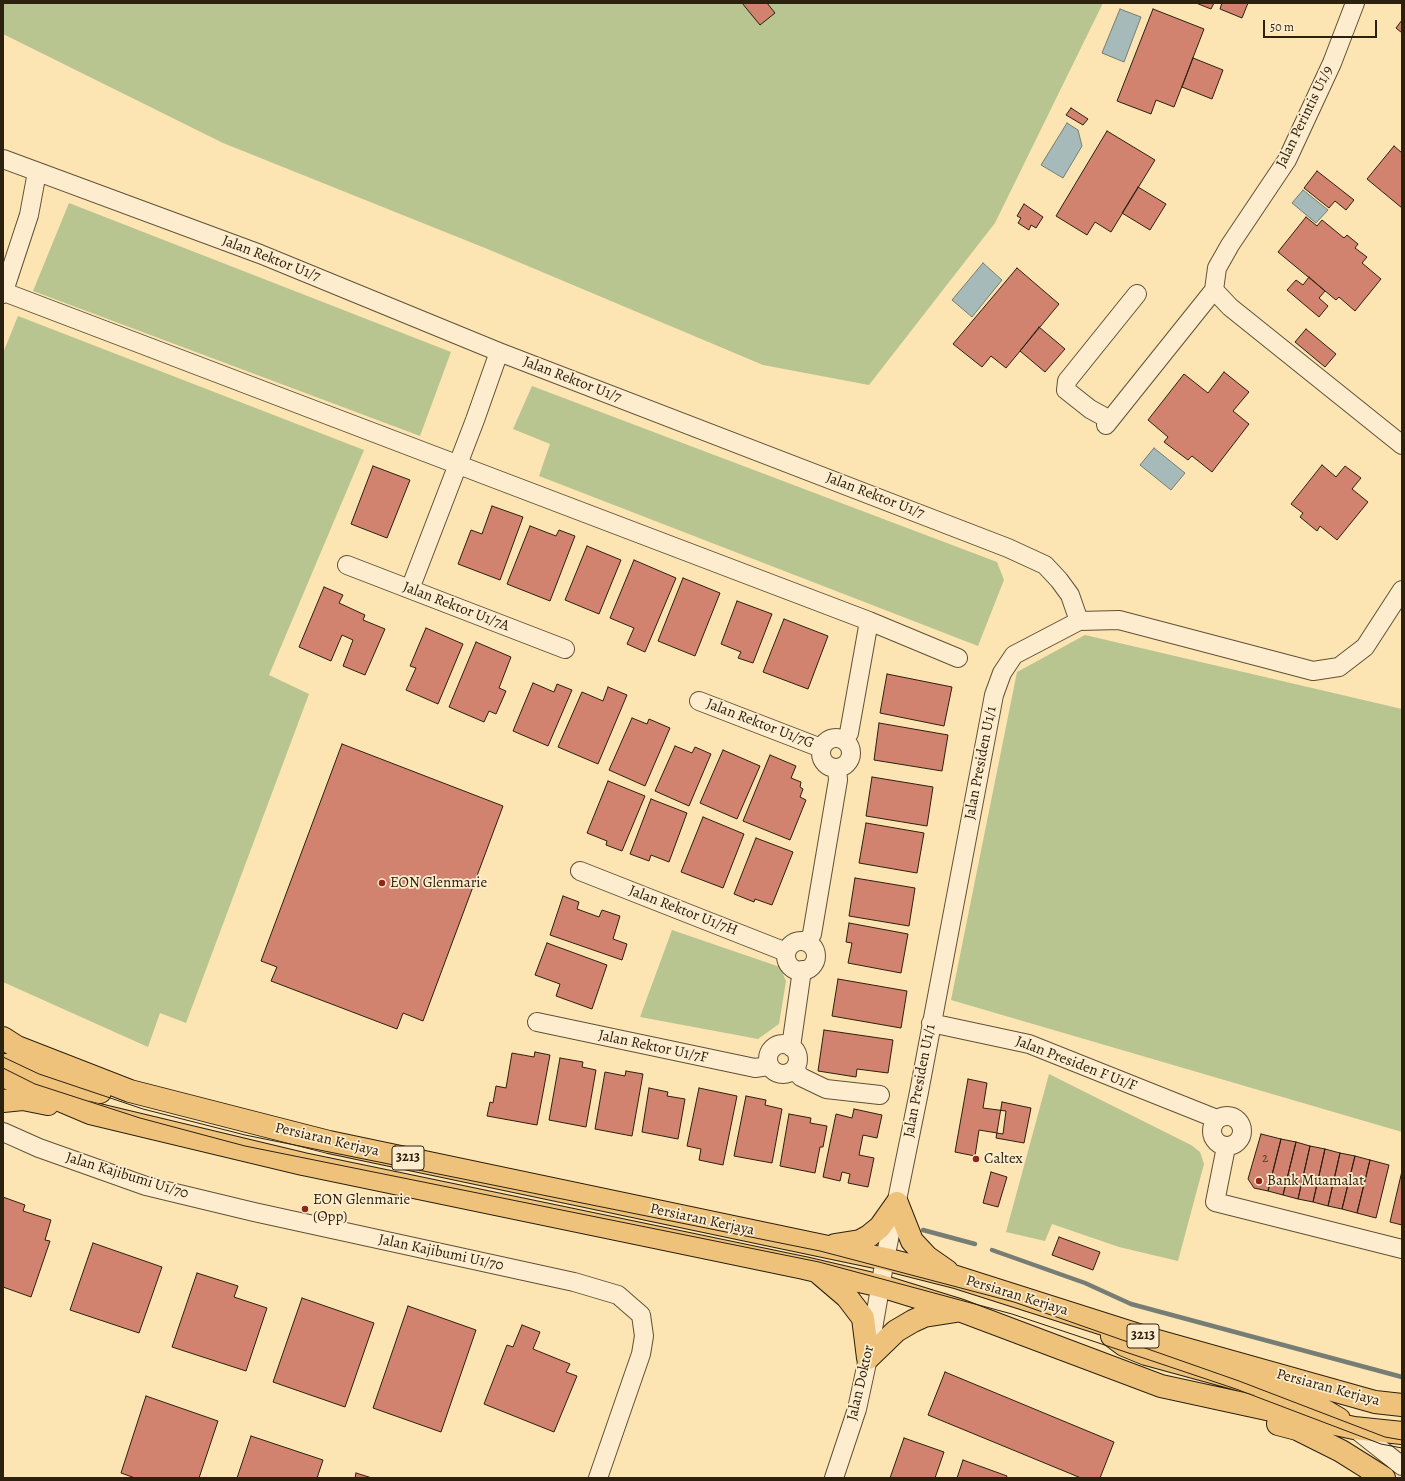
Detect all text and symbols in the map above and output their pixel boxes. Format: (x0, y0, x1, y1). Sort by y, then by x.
scale bar (1265, 12, 1379, 38)
text: 50 m (1270, 19, 1294, 35)
street label: Jalan Perintis U1/9 (1273, 63, 1337, 171)
street label: Jalan Rektor U1/7 (219, 232, 323, 286)
street label: Jalan Rektor U1/7 (520, 353, 624, 407)
street label: Jalan Rektor U1/7 (823, 469, 927, 523)
street label: Jalan Rektor U1/7A (400, 578, 512, 636)
street label: Jalan Rektor U1/7G (704, 695, 816, 753)
street label: Jalan Presiden U1/1 (961, 705, 1001, 821)
place label: EON Glenmarie (390, 874, 487, 892)
marker: EON Glenmarie (377, 878, 387, 888)
street label: Jalan Rektor U1/7H (626, 882, 740, 940)
street label: Jalan Presiden U1/1 (900, 1023, 940, 1139)
street label: Jalan Rektor U1/7F (597, 1027, 709, 1067)
street label: Jalan Presiden F U1/F (1013, 1033, 1139, 1095)
street label: Persiaran Kerjaya (273, 1119, 381, 1161)
road number: 3213 (392, 1146, 424, 1170)
street label: Jalan Kajibumi U1/70 (63, 1149, 191, 1203)
place label: Caltex (984, 1150, 1023, 1168)
house number: 2 (1262, 1151, 1268, 1167)
marker: Caltex (971, 1154, 981, 1164)
place label: Bank Muamalat (1267, 1172, 1364, 1190)
marker: Bank Muamalat (1254, 1176, 1264, 1186)
place label: EON Glenmarie (Opp) (313, 1191, 410, 1226)
street label: Persiaran Kerjaya (648, 1200, 756, 1240)
marker: EON Glenmarie (Opp) (300, 1204, 310, 1214)
street label: Jalan Kajibumi U1/70 (377, 1231, 505, 1275)
street label: Persiaran Kerjaya (963, 1272, 1071, 1320)
road number: 3213 (1127, 1324, 1159, 1348)
street label: Jalan Doktor (844, 1344, 878, 1422)
street label: Persiaran Kerjaya (1274, 1366, 1382, 1410)

